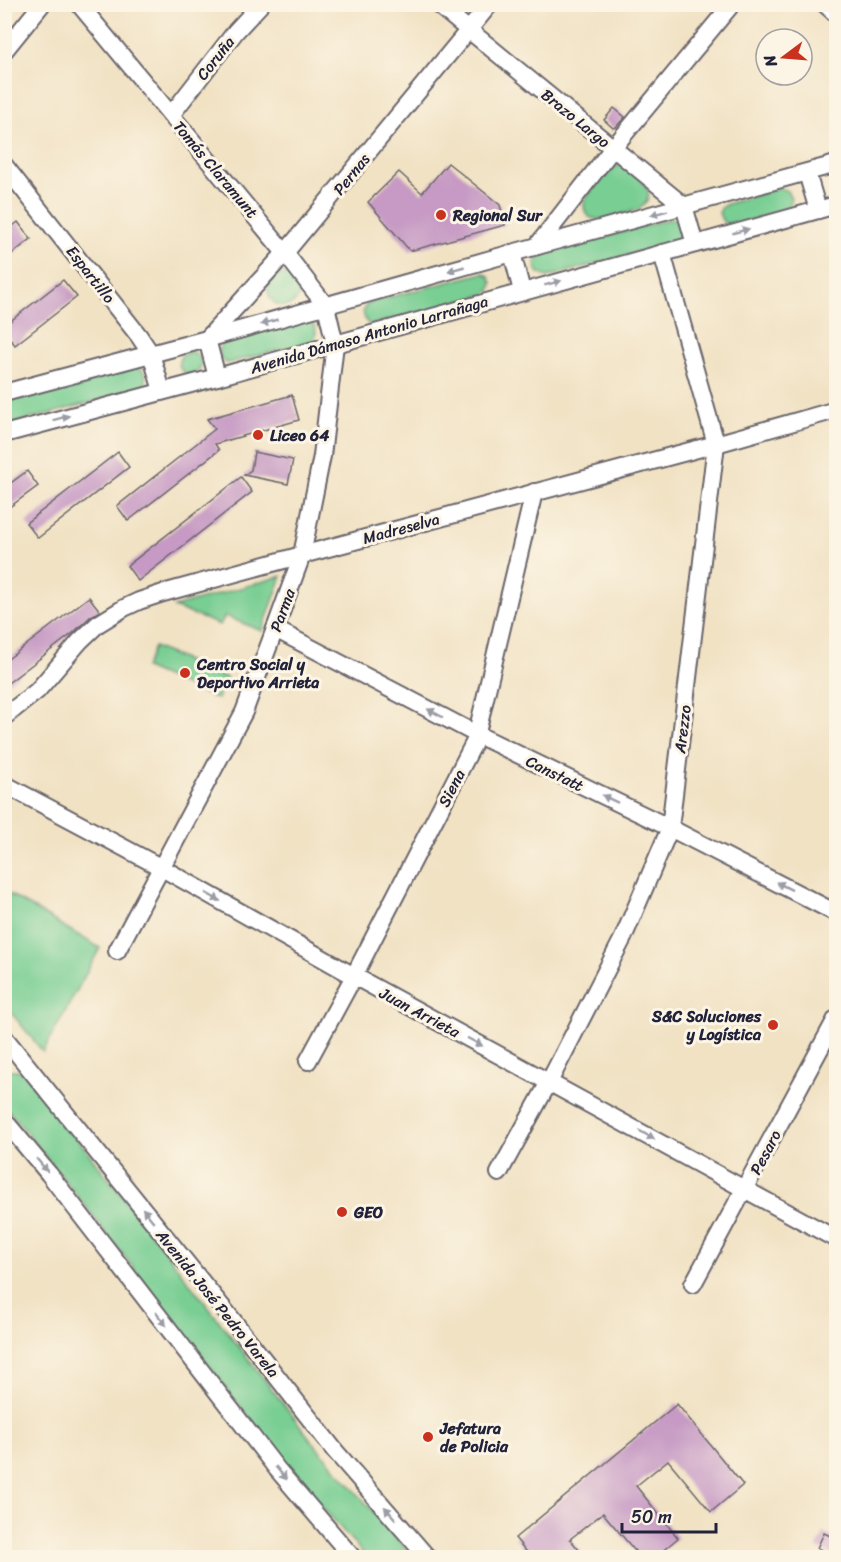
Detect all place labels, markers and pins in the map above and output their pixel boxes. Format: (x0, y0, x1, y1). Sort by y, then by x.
place label: Regional Sur (452, 201, 543, 230)
marker: Regional Sur (434, 208, 448, 222)
place label: Liceo 64 (270, 421, 329, 450)
marker: Liceo 64 (251, 428, 265, 442)
place label: Centro Social y Deportivo Arrieta (196, 650, 319, 697)
marker: Centro Social y Deportivo Arrieta (178, 666, 192, 680)
place label: S&C Soluciones y Logística (651, 1002, 762, 1049)
marker: S&C Soluciones y Logística (766, 1018, 780, 1032)
place label: GEO (353, 1198, 383, 1227)
marker: GEO (335, 1205, 349, 1219)
place label: Jefatura de Policia (439, 1414, 509, 1461)
marker: Jefatura de Policia (421, 1430, 435, 1444)

